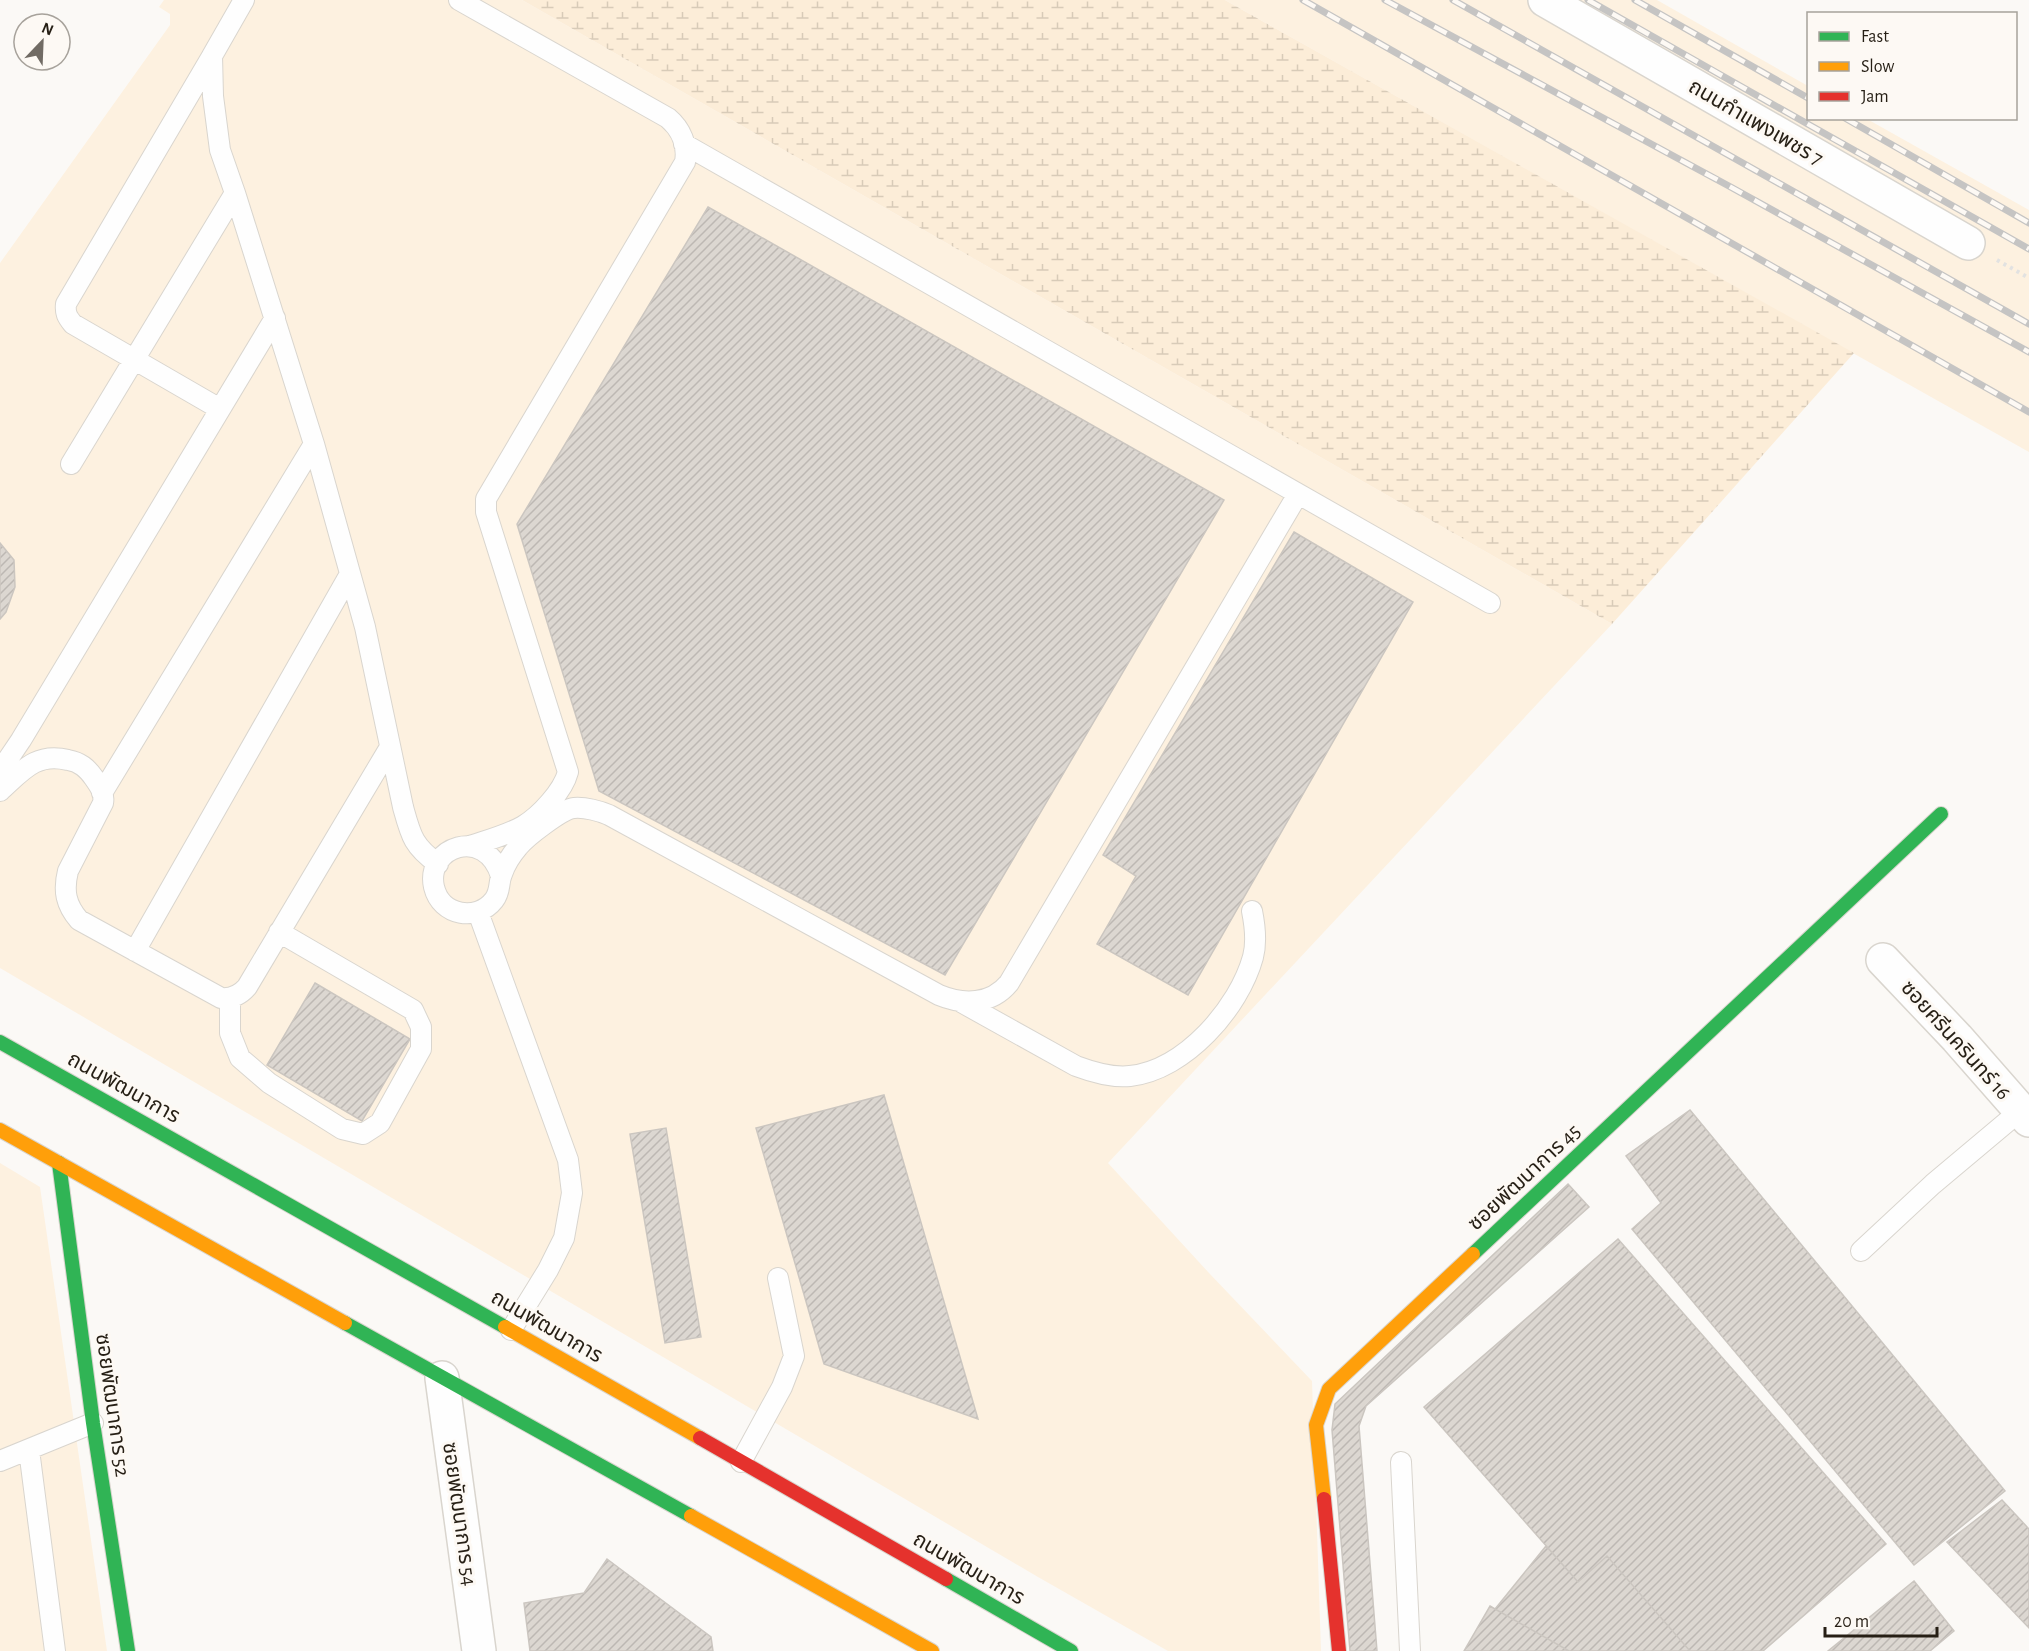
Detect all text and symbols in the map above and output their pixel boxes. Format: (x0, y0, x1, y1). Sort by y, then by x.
north arrow (12, 12, 72, 72)
legend (1807, 12, 2017, 120)
text: N (39, 20, 56, 39)
text: Fast (1861, 28, 1889, 46)
text: Slow (1861, 58, 1894, 76)
street label: ถนนกำแพงเพชร 7 (1685, 76, 1827, 169)
text: Jam (1861, 88, 1889, 106)
street label: ซอยศรีนครินทร์ 16 (1897, 976, 2015, 1104)
street label: ถนนพัฒนาการ (64, 1048, 183, 1127)
street label: ซอยพัฒนาการ 45 (1464, 1120, 1584, 1234)
street label: ถนนพัฒนาการ (487, 1286, 606, 1367)
street label: ซอยพัฒนาการ 52 (92, 1332, 133, 1478)
street label: ซอยพัฒนาการ 54 (439, 1441, 480, 1587)
street label: ถนนพัฒนาการ (909, 1528, 1028, 1609)
scale bar (1825, 1600, 1938, 1638)
text: 20 m (1834, 1613, 1869, 1631)

